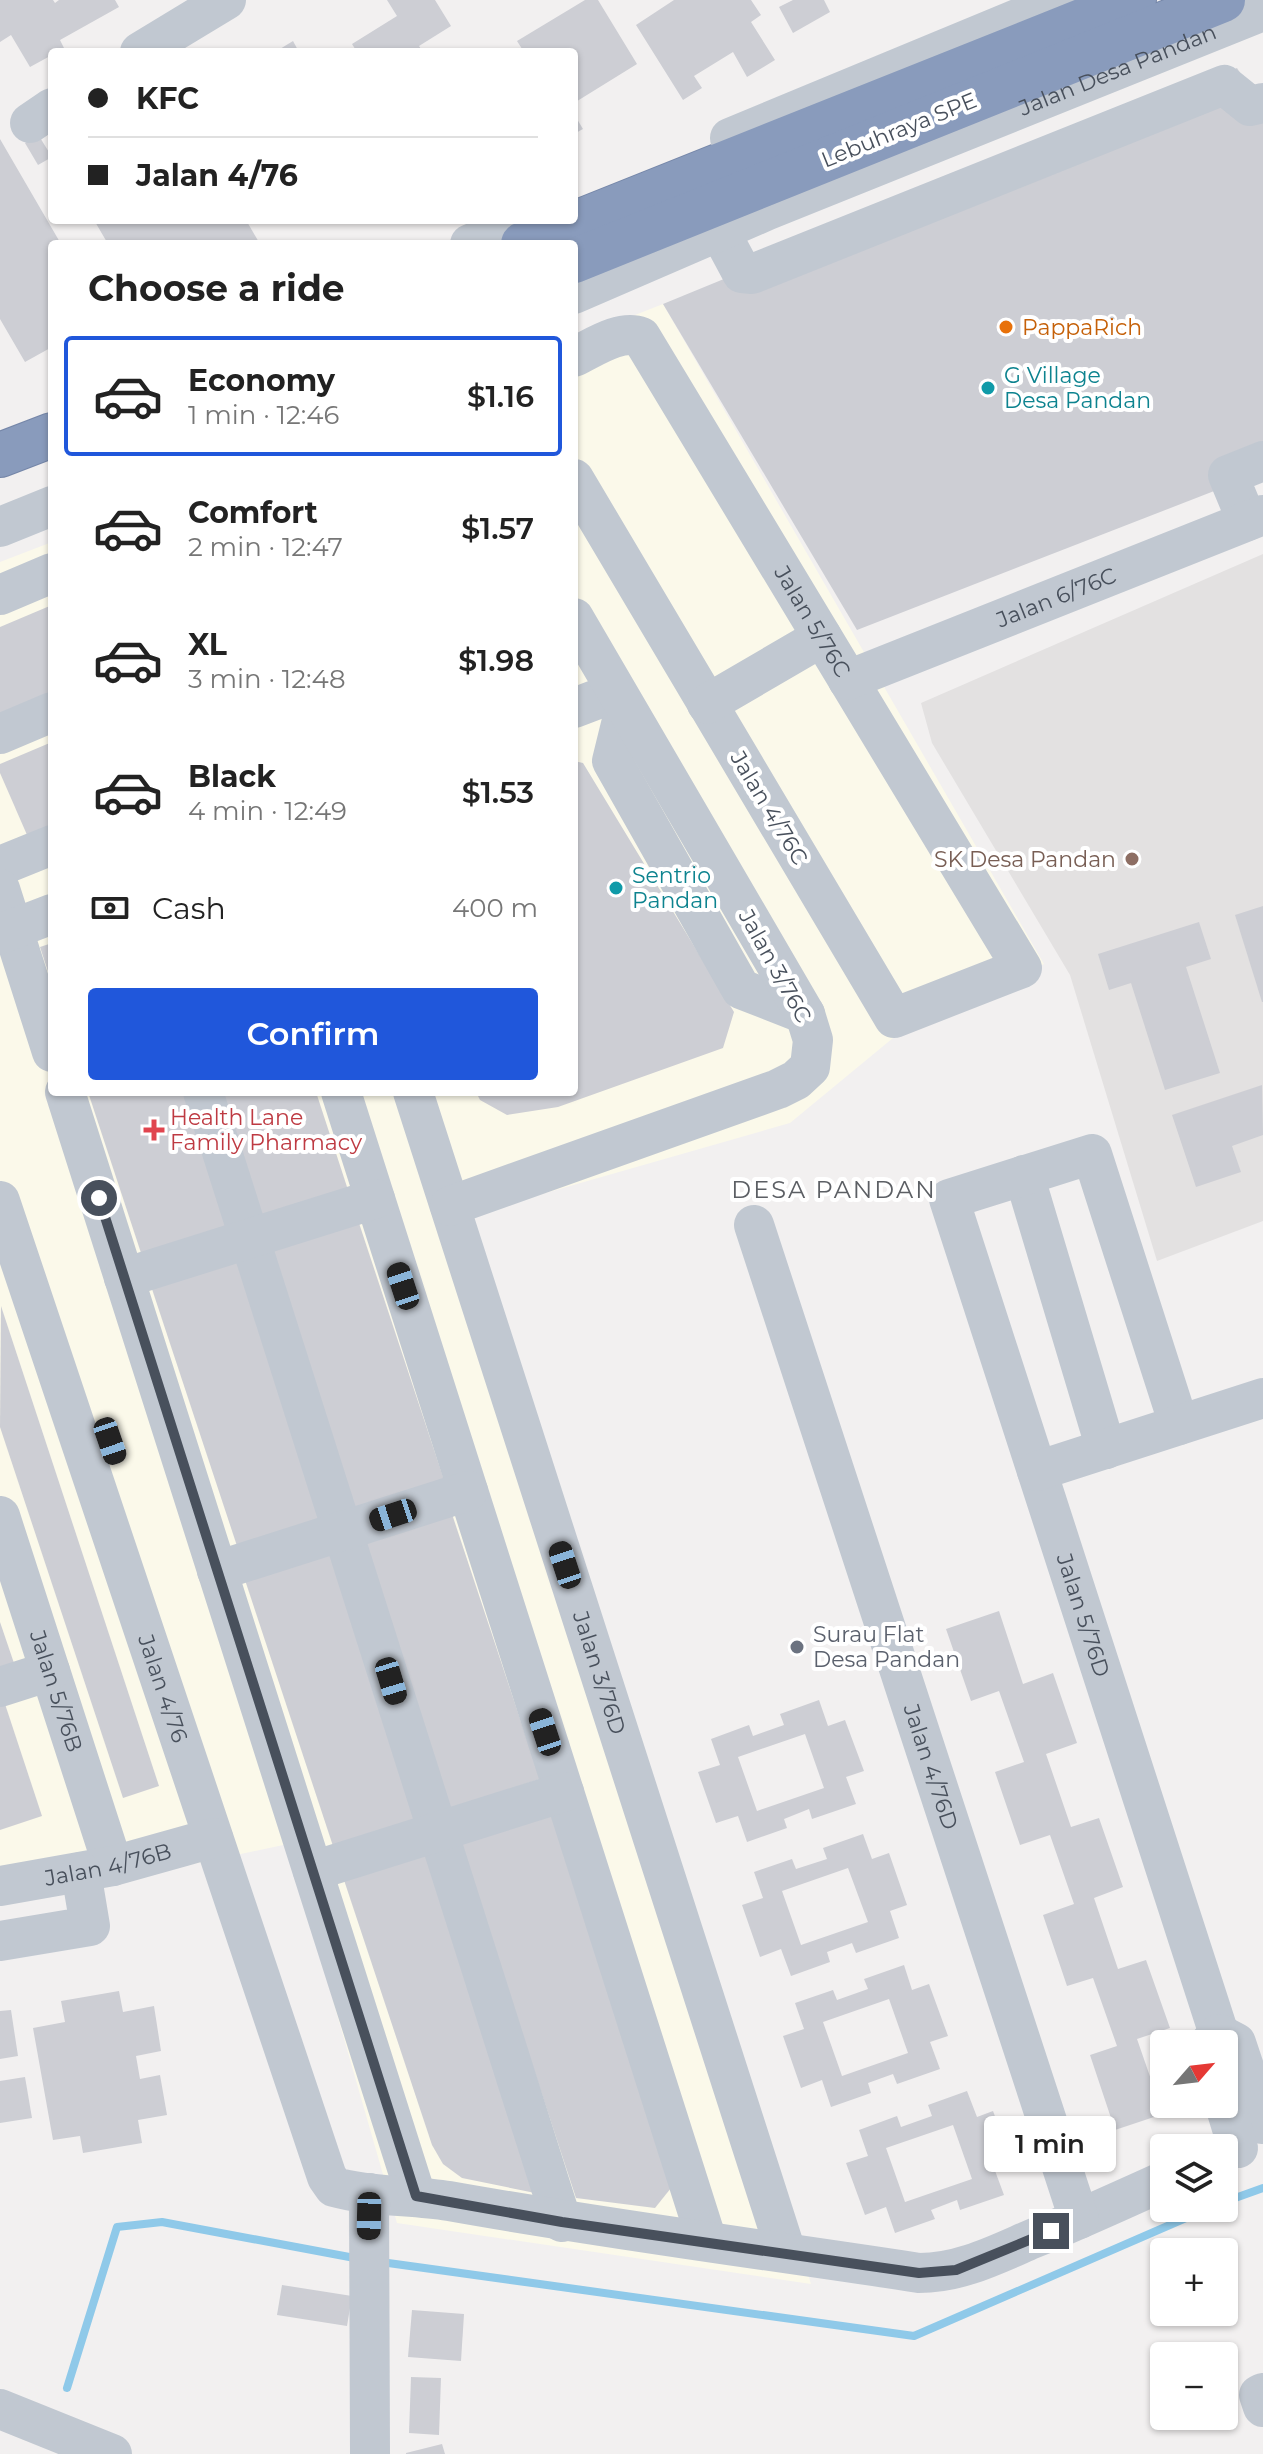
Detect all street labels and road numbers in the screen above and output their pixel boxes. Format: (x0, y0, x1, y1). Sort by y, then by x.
street label: Jalan Desa Pandan (1014, 18, 1220, 122)
street label: Lebuhraya SPE (817, 87, 981, 173)
street label: Jalan 5/76C (768, 560, 857, 682)
street label: Jalan 6/76C (991, 561, 1120, 634)
street label: Jalan 4/76C (724, 745, 814, 870)
street label: Jalan 3/76C (732, 904, 817, 1027)
street label: Jalan 5/76D (1051, 1549, 1116, 1680)
street label: Jalan 3/76D (567, 1607, 632, 1738)
street label: Jalan 5/76B (24, 1626, 89, 1755)
street label: Jalan 4/76 (132, 1630, 194, 1746)
street label: Jalan 4/76D (898, 1700, 964, 1833)
street label: Jalan 4/76B (41, 1837, 174, 1892)

